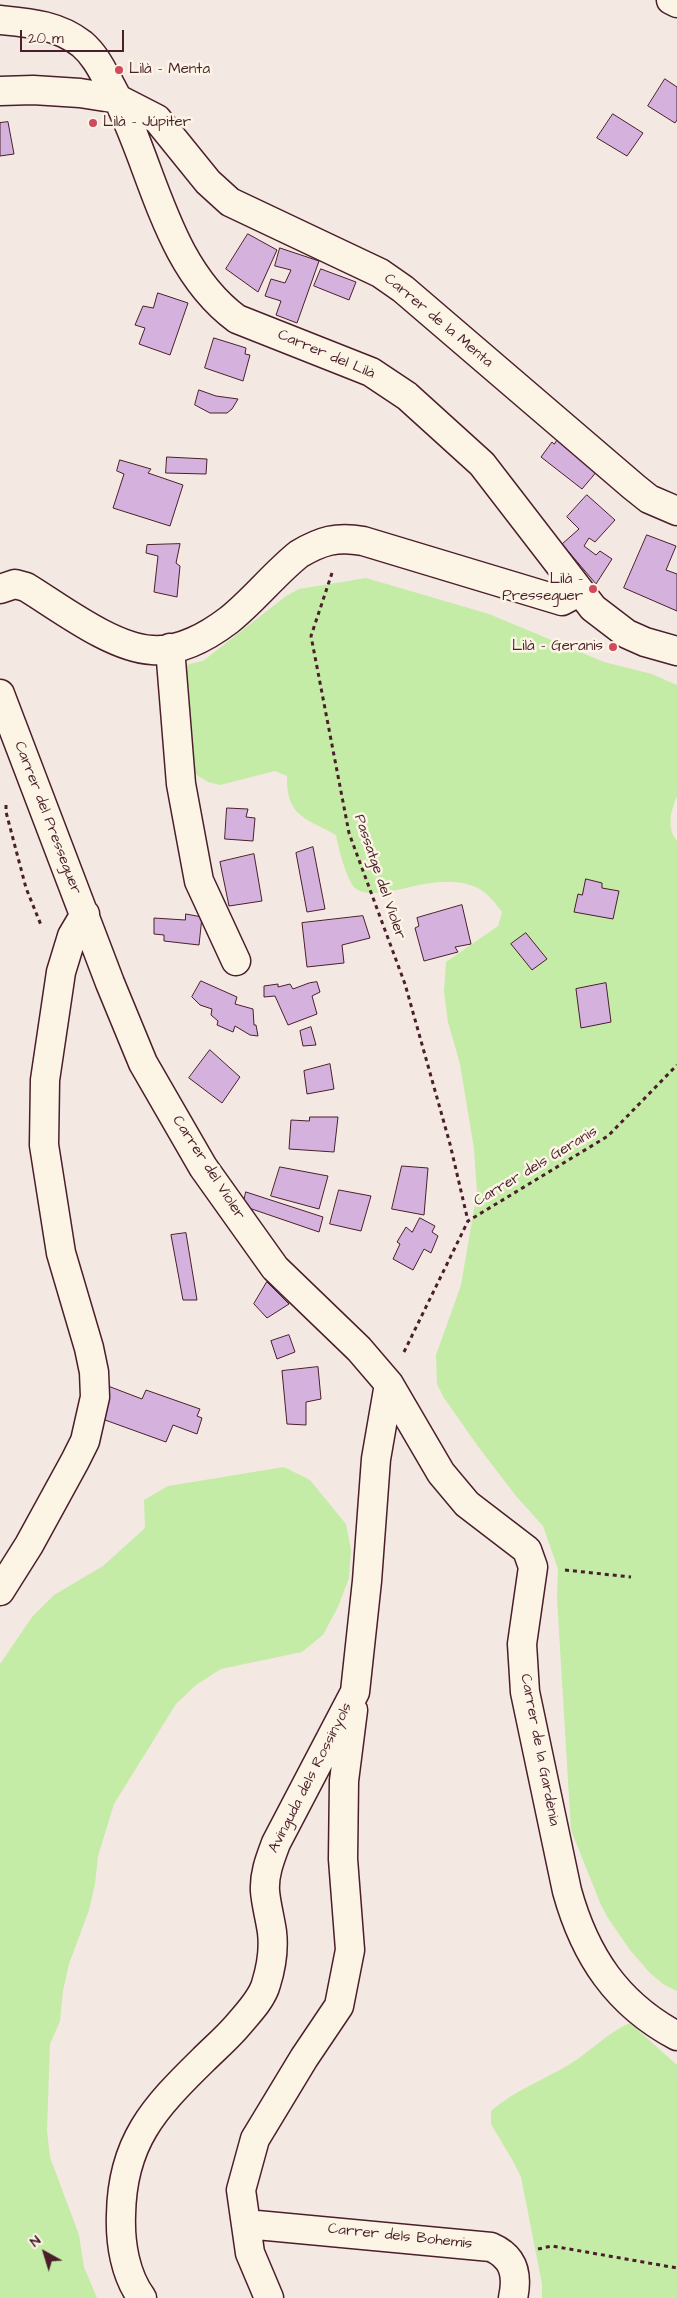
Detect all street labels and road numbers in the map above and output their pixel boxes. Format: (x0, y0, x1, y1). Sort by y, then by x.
street label: Carrer de la Menta (380, 270, 496, 372)
street label: Carrer del Lilà (275, 326, 377, 384)
street label: Carrer del Presseguer (10, 739, 84, 897)
street label: Passatge del Violer (349, 812, 409, 942)
street label: Carrer del Violer (168, 1113, 248, 1223)
street label: Carrer dels Geranis (471, 1123, 601, 1211)
street label: Carrer de la Gardènia (515, 1672, 563, 1828)
street label: Avinguda dels Rossinyols (265, 1700, 357, 1856)
street label: Carrer dels Bohemis (327, 2220, 473, 2254)

